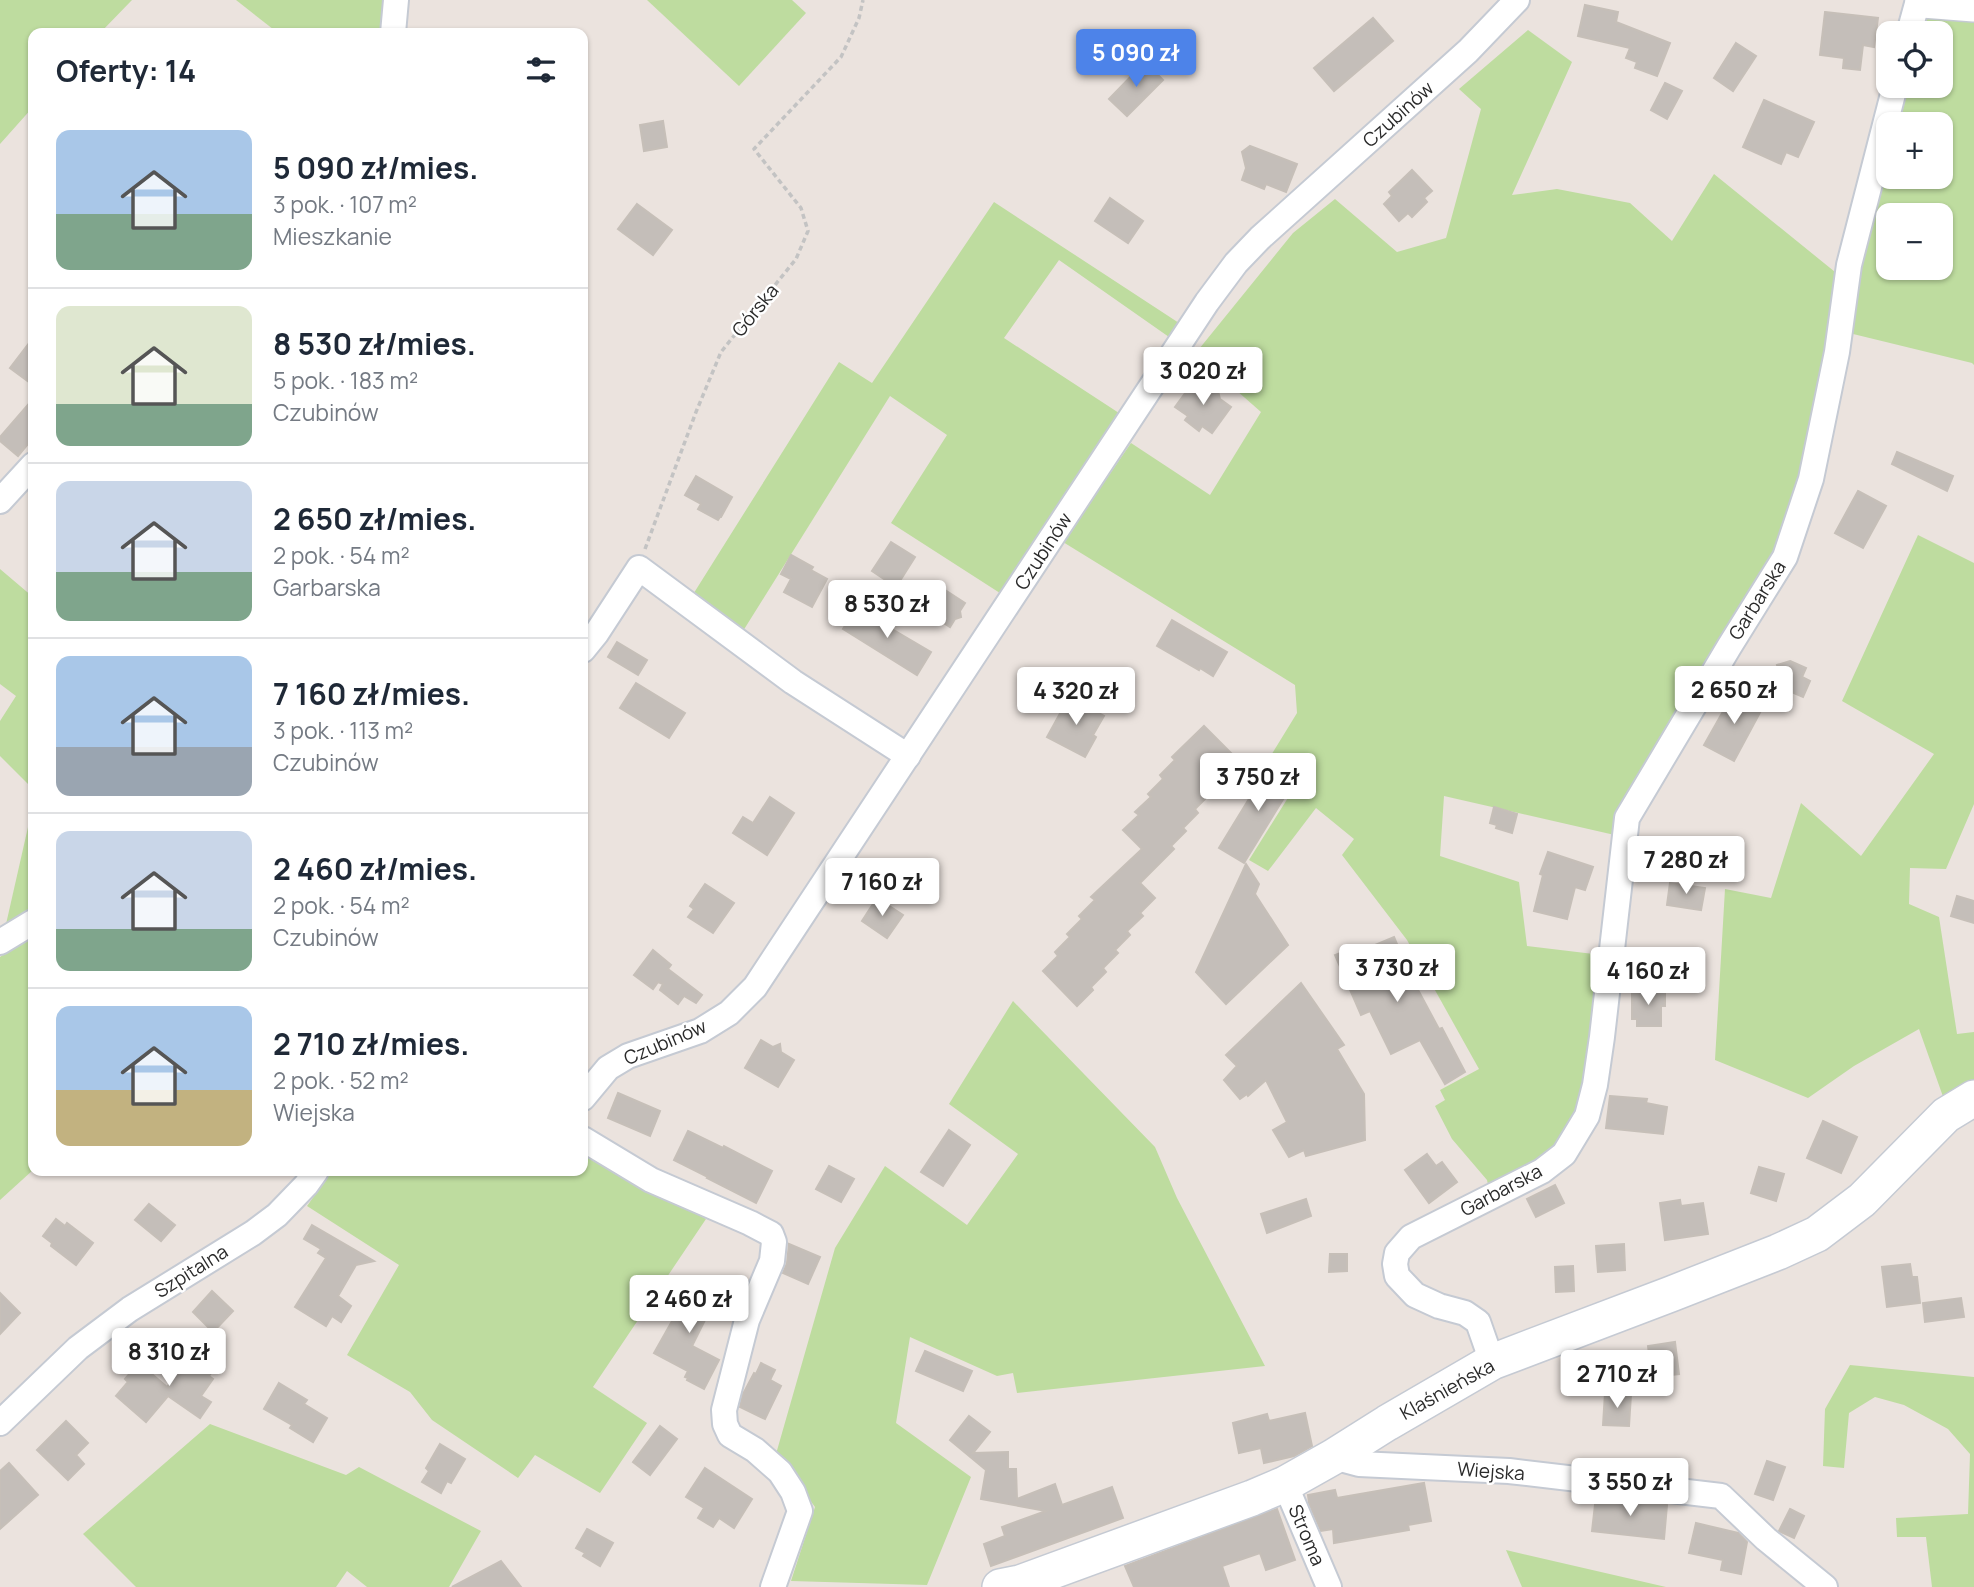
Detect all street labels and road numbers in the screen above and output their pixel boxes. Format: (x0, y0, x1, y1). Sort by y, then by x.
street label: Czubinów (1357, 75, 1439, 153)
street label: Górska (726, 278, 784, 342)
street label: Czubinów (1008, 507, 1078, 595)
street label: Garbarska (1722, 555, 1792, 645)
street label: Czubinów (620, 1013, 711, 1071)
street label: Garbarska (1456, 1158, 1546, 1222)
street label: Szpitalna (149, 1238, 233, 1304)
street label: Klaśnieńska (1395, 1352, 1499, 1426)
street label: Wiejska (1456, 1456, 1526, 1486)
street label: Stroma (1283, 1501, 1331, 1569)

